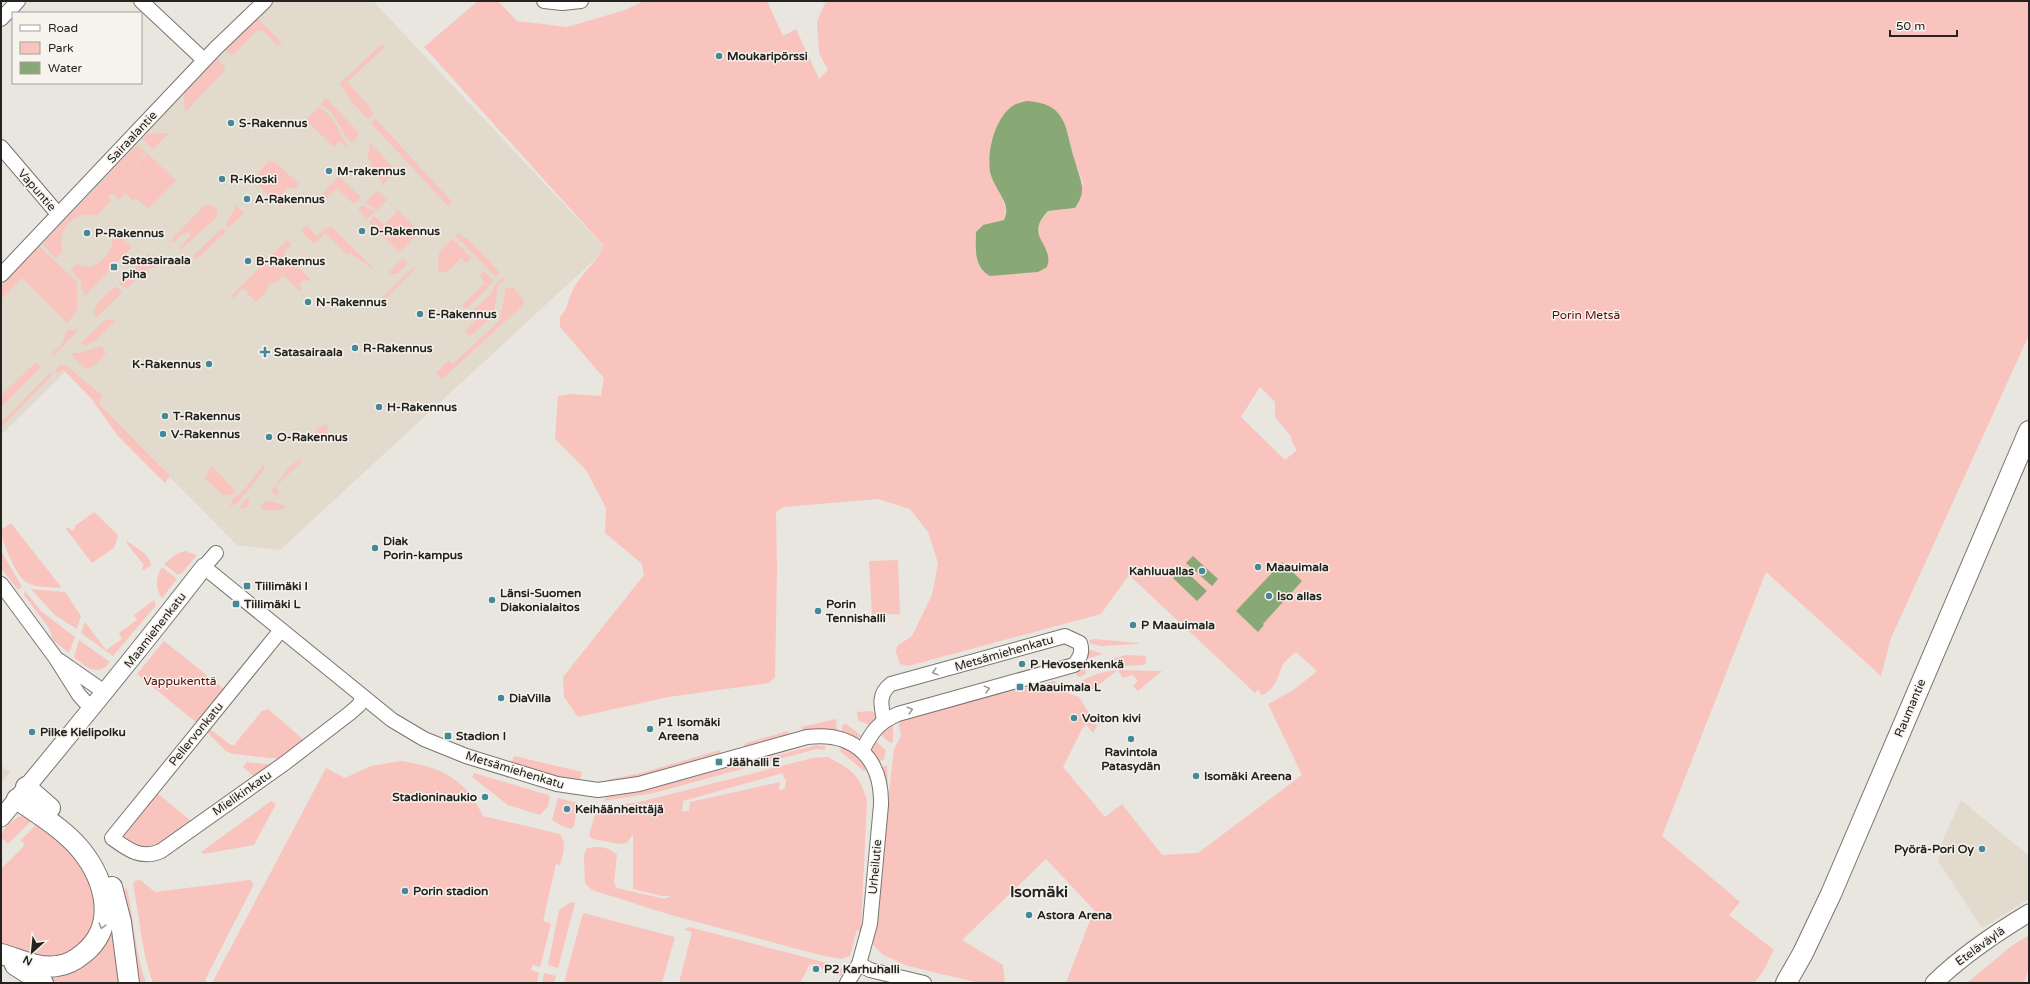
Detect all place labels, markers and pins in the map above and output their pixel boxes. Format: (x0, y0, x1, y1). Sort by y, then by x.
place label: Moukaripörssi (727, 49, 808, 64)
marker: Moukaripörssi (714, 51, 724, 61)
place label: S-Rakennus (239, 116, 308, 130)
marker: S-Rakennus (226, 118, 236, 128)
place label: M-rakennus (337, 164, 406, 178)
marker: M-rakennus (324, 166, 334, 176)
place label: R-Kioski (230, 172, 277, 186)
marker: R-Kioski (217, 174, 227, 184)
place label: A-Rakennus (255, 192, 325, 206)
marker: A-Rakennus (242, 194, 252, 204)
place label: D-Rakennus (370, 224, 440, 238)
place label: P-Rakennus (95, 226, 164, 240)
marker: D-Rakennus (357, 226, 367, 236)
marker: P-Rakennus (82, 228, 92, 238)
place label: Satasairaala piha (122, 253, 191, 282)
place label: B-Rakennus (256, 254, 326, 268)
marker: B-Rakennus (243, 256, 253, 266)
marker: Satasairaala piha (109, 262, 119, 272)
place label: N-Rakennus (316, 295, 387, 309)
marker: N-Rakennus (303, 297, 313, 307)
place label: E-Rakennus (428, 307, 497, 321)
marker: E-Rakennus (415, 309, 425, 319)
place label: R-Rakennus (363, 341, 433, 355)
marker: R-Rakennus (350, 343, 360, 353)
place label: Satasairaala (274, 345, 343, 359)
marker: Satasairaala (259, 346, 271, 358)
place label: K-Rakennus (132, 357, 201, 371)
marker: K-Rakennus (204, 359, 214, 369)
place label: H-Rakennus (387, 400, 457, 414)
marker: H-Rakennus (374, 402, 384, 412)
place label: T-Rakennus (172, 409, 241, 423)
marker: T-Rakennus (160, 411, 170, 421)
place label: V-Rakennus (171, 427, 240, 441)
marker: V-Rakennus (158, 429, 168, 439)
place label: O-Rakennus (277, 430, 348, 444)
marker: O-Rakennus (264, 432, 274, 442)
place label: Diak Porin-kampus (383, 534, 463, 563)
marker: Diak Porin-kampus (370, 543, 380, 553)
place label: Maauimala (1266, 560, 1329, 574)
marker: Maauimala (1253, 562, 1263, 572)
place label: Kahluuallas (1129, 564, 1194, 578)
marker: Kahluuallas (1197, 566, 1207, 576)
place label: Tiilimäki I (254, 579, 308, 593)
marker: Tiilimäki I (242, 581, 252, 591)
place label: Länsi-Suomen Diakonialaitos (500, 586, 581, 614)
place label: Iso allas (1277, 589, 1322, 603)
marker: Iso allas (1264, 591, 1274, 601)
marker: Länsi-Suomen Diakonialaitos (487, 595, 497, 605)
place label: Tiilimäki L (243, 597, 301, 611)
place label: Porin Tennishalli (825, 597, 886, 625)
marker: Tiilimäki L (231, 599, 241, 609)
marker: Porin Tennishalli (813, 606, 823, 616)
place label: P Maauimala (1141, 618, 1215, 632)
marker: P Maauimala (1128, 620, 1138, 630)
place label: P Hevosenkenkä (1030, 657, 1124, 671)
marker: P Hevosenkenkä (1017, 659, 1027, 669)
place label: Maauimala L (1028, 680, 1101, 694)
marker: Maauimala L (1015, 682, 1025, 692)
place label: DiaVilla (509, 691, 551, 705)
marker: DiaVilla (496, 693, 506, 703)
place label: Voiton kivi (1082, 711, 1141, 725)
marker: Voiton kivi (1069, 713, 1079, 723)
place label: P1 Isomäki Areena (658, 715, 720, 743)
marker: P1 Isomäki Areena (645, 724, 655, 734)
place label: Pilke Kielipolku (40, 725, 126, 740)
marker: Pilke Kielipolku (27, 727, 37, 737)
place label: Stadion I (456, 729, 506, 743)
marker: Stadion I (443, 731, 453, 741)
marker: Ravintola Patasydän (1126, 734, 1136, 744)
place label: Ravintola Patasydän (1101, 745, 1161, 774)
place label: Jäähalli E (726, 755, 780, 769)
marker: Jäähalli E (714, 757, 724, 767)
place label: Isomäki Areena (1204, 769, 1292, 783)
marker: Isomäki Areena (1191, 771, 1201, 781)
place label: Stadioninaukio (392, 790, 477, 804)
marker: Stadioninaukio (480, 792, 490, 802)
place label: Keihäänheittäjä (575, 802, 664, 817)
marker: Keihäänheittäjä (562, 804, 572, 814)
place label: Pyörä-Pori Oy (1894, 842, 1975, 857)
marker: Pyörä-Pori Oy (1977, 844, 1987, 854)
place label: Porin stadion (413, 884, 488, 898)
marker: Porin stadion (400, 886, 410, 896)
place label: Astora Arena (1037, 908, 1112, 922)
marker: Astora Arena (1024, 910, 1034, 920)
place label: P2 Karhuhalli (824, 962, 900, 976)
marker: P2 Karhuhalli (811, 964, 821, 974)

